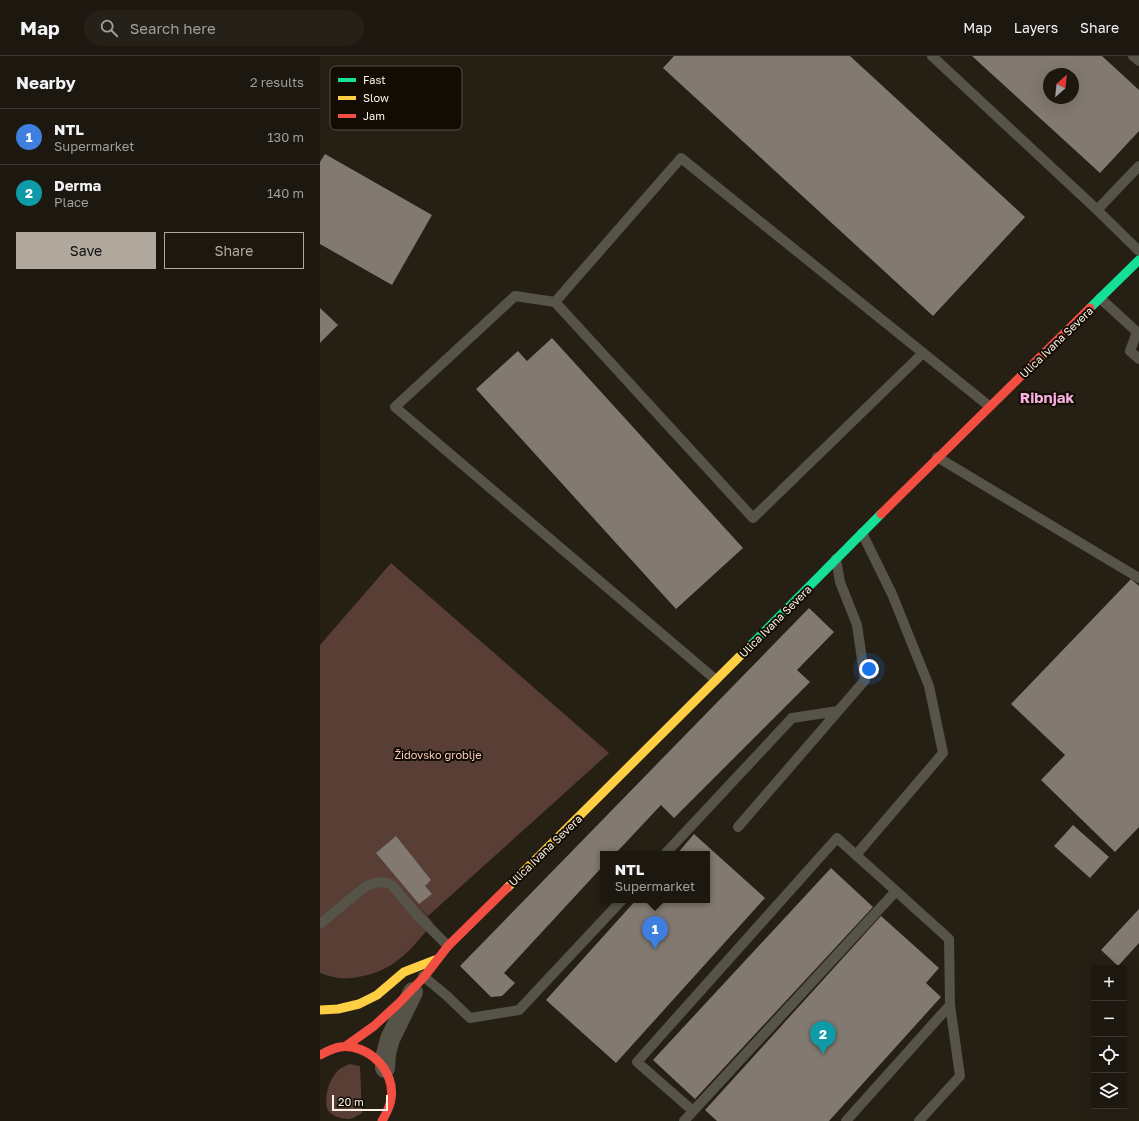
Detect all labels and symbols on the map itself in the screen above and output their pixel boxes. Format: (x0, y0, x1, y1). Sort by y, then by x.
legend (330, 66, 462, 130)
north arrow (1043, 68, 1079, 104)
text: Fast (363, 73, 386, 86)
text: Slow (363, 91, 389, 104)
text: Jam (363, 109, 385, 122)
street label: Ulica Ivana Severa (1017, 304, 1095, 380)
district label: Ribnjak (1020, 388, 1074, 406)
street label: Ulica Ivana Severa (736, 582, 814, 660)
your location (859, 659, 879, 679)
park label: Židovsko groblje (394, 748, 482, 761)
street label: Ulica Ivana Severa (506, 812, 584, 888)
pin: 1 (642, 916, 668, 949)
pin: 2 (810, 1021, 836, 1054)
scale bar (332, 1093, 388, 1112)

